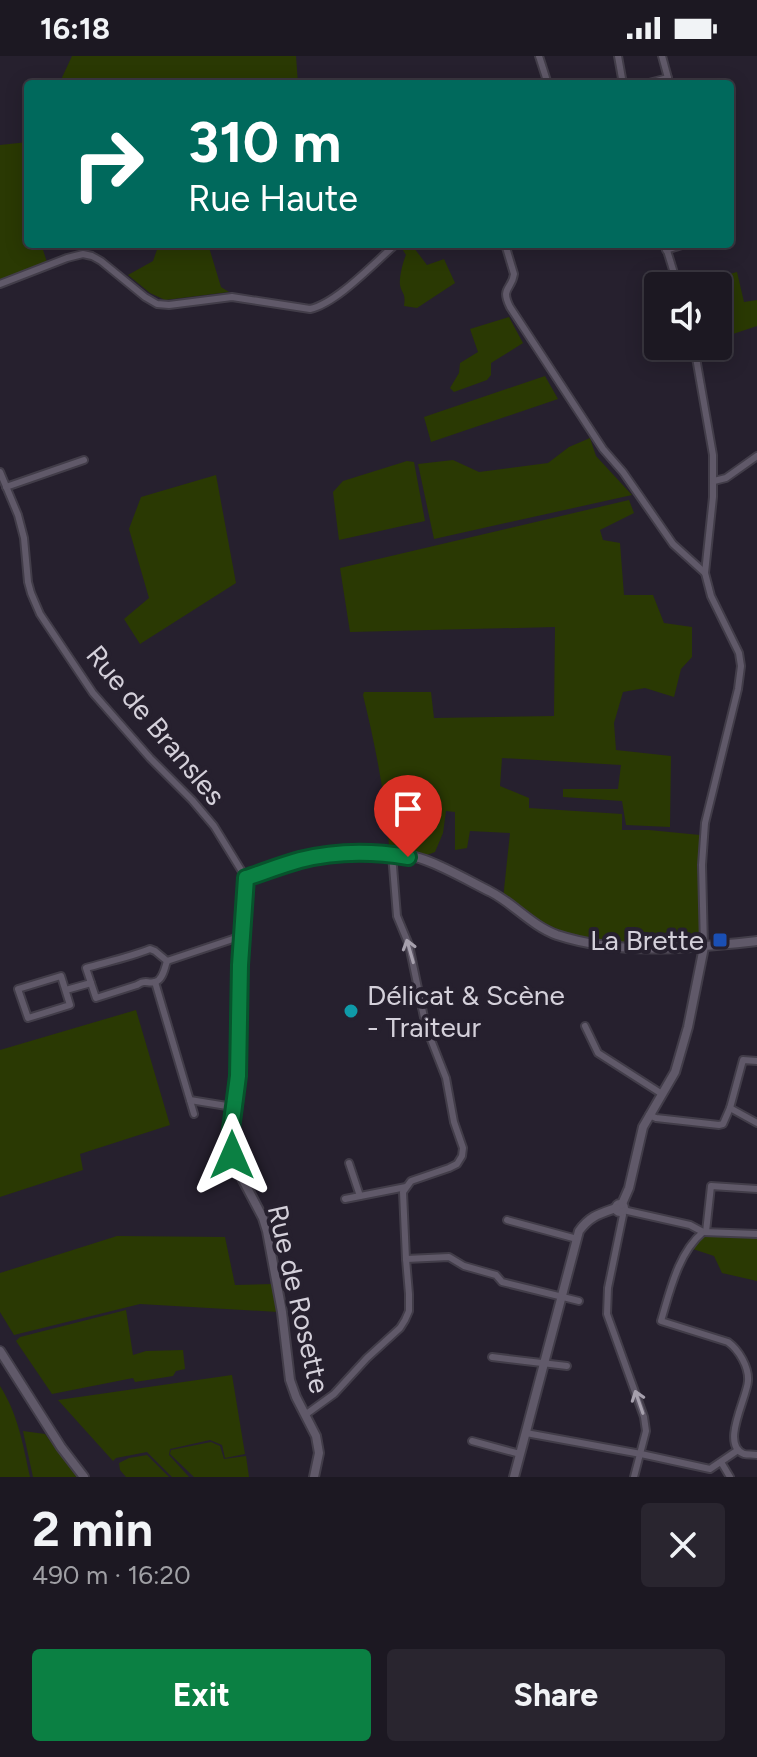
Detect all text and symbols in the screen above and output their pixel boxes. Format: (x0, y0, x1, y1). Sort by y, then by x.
text: 16:18 (40, 10, 110, 47)
text: 310 m (188, 109, 341, 176)
icon: right (56, 112, 160, 216)
text: Rue Haute (188, 177, 358, 220)
map controls (644, 272, 732, 360)
button: sound (644, 272, 732, 360)
street label: Rue de Bransles (79, 638, 233, 812)
pin (374, 775, 442, 857)
icon: arrive (386, 787, 430, 831)
place label: La Brette (590, 923, 704, 957)
marker: La Brette (711, 931, 729, 949)
one-way arrow (401, 939, 416, 964)
place label: Délicat & Scène - Traiteur (367, 978, 565, 1044)
marker: Délicat & Scène - Traiteur (342, 1002, 360, 1020)
position arrow (190, 1113, 274, 1197)
street label: Rue de Rosette (261, 1201, 337, 1397)
one-way arrow (630, 1389, 645, 1414)
text: 2 min (32, 1500, 153, 1558)
button: close (641, 1503, 725, 1587)
text: 490 m · 16:20 (32, 1559, 191, 1591)
button: Exit (32, 1649, 371, 1741)
button: Share (387, 1649, 725, 1741)

